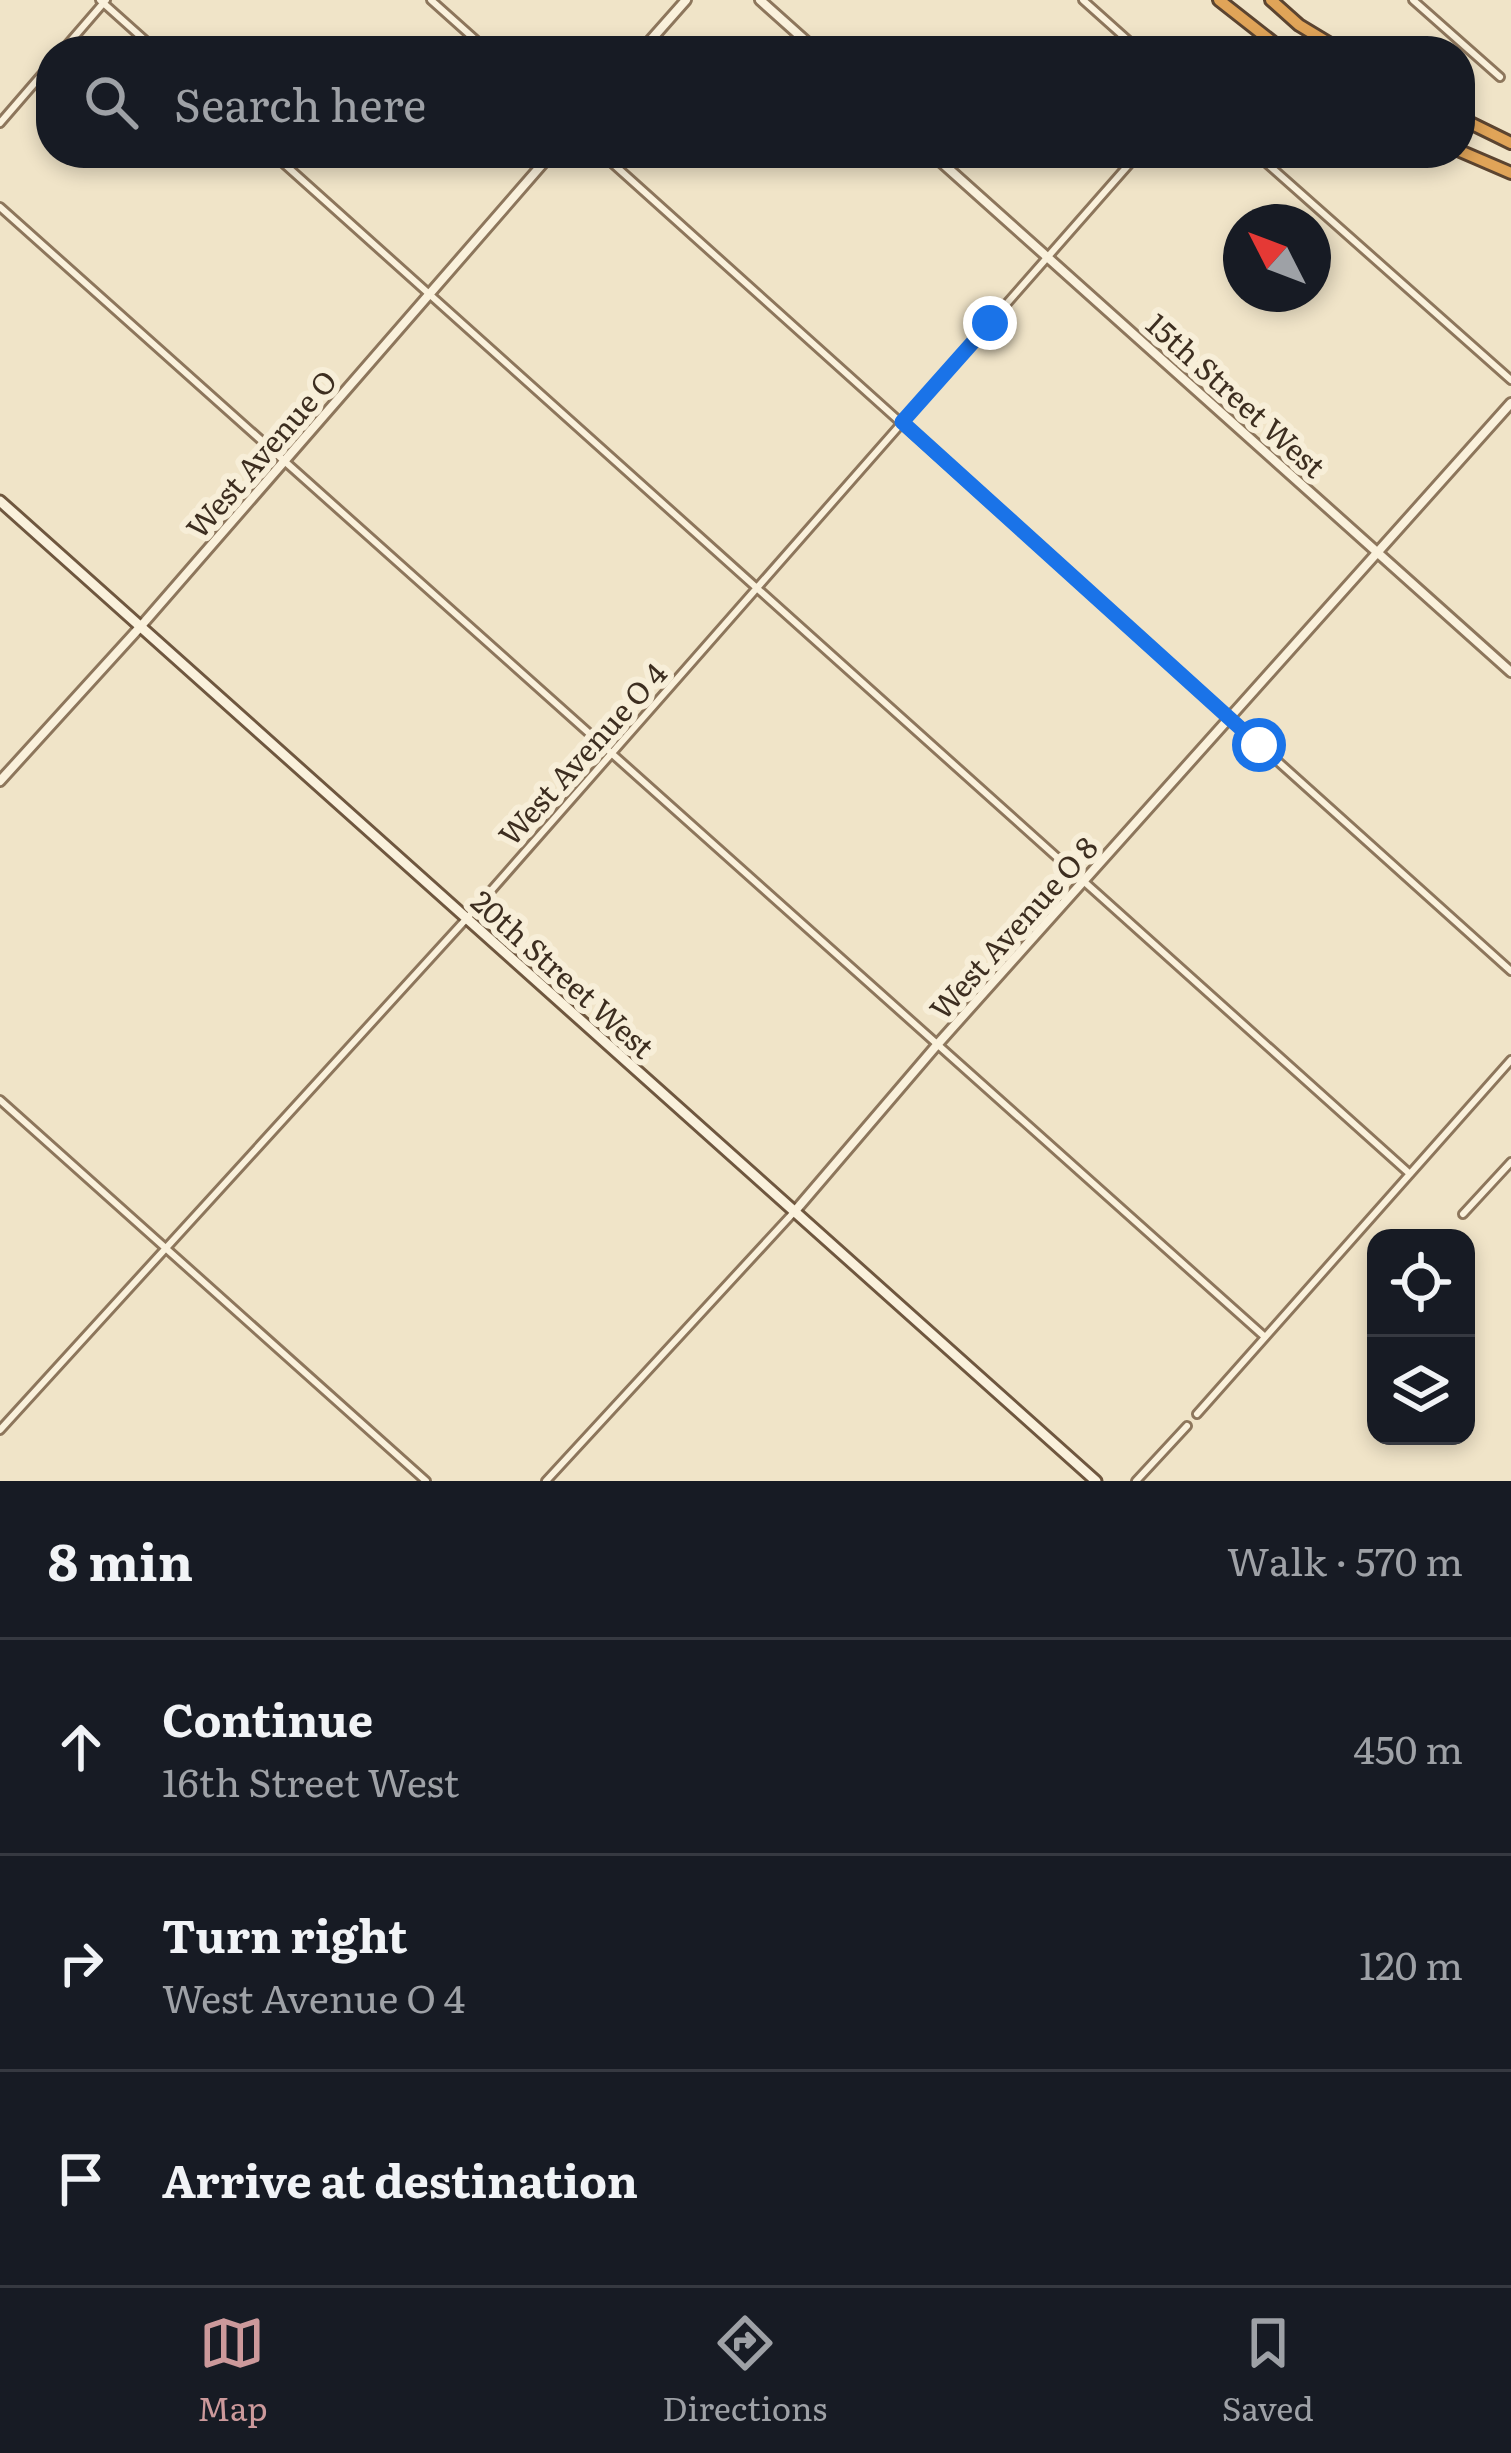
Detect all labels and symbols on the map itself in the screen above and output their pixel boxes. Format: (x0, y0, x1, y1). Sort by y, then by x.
north arrow (1223, 204, 1331, 312)
route end (963, 296, 1017, 350)
street label: 15th Street West (1138, 301, 1336, 487)
street label: West Avenue O (174, 359, 346, 547)
street label: West Avenue O 4 (487, 652, 675, 854)
route start (1232, 718, 1286, 772)
street label: West Avenue O 8 (918, 826, 1106, 1028)
street label: 20th Street West (463, 879, 665, 1067)

